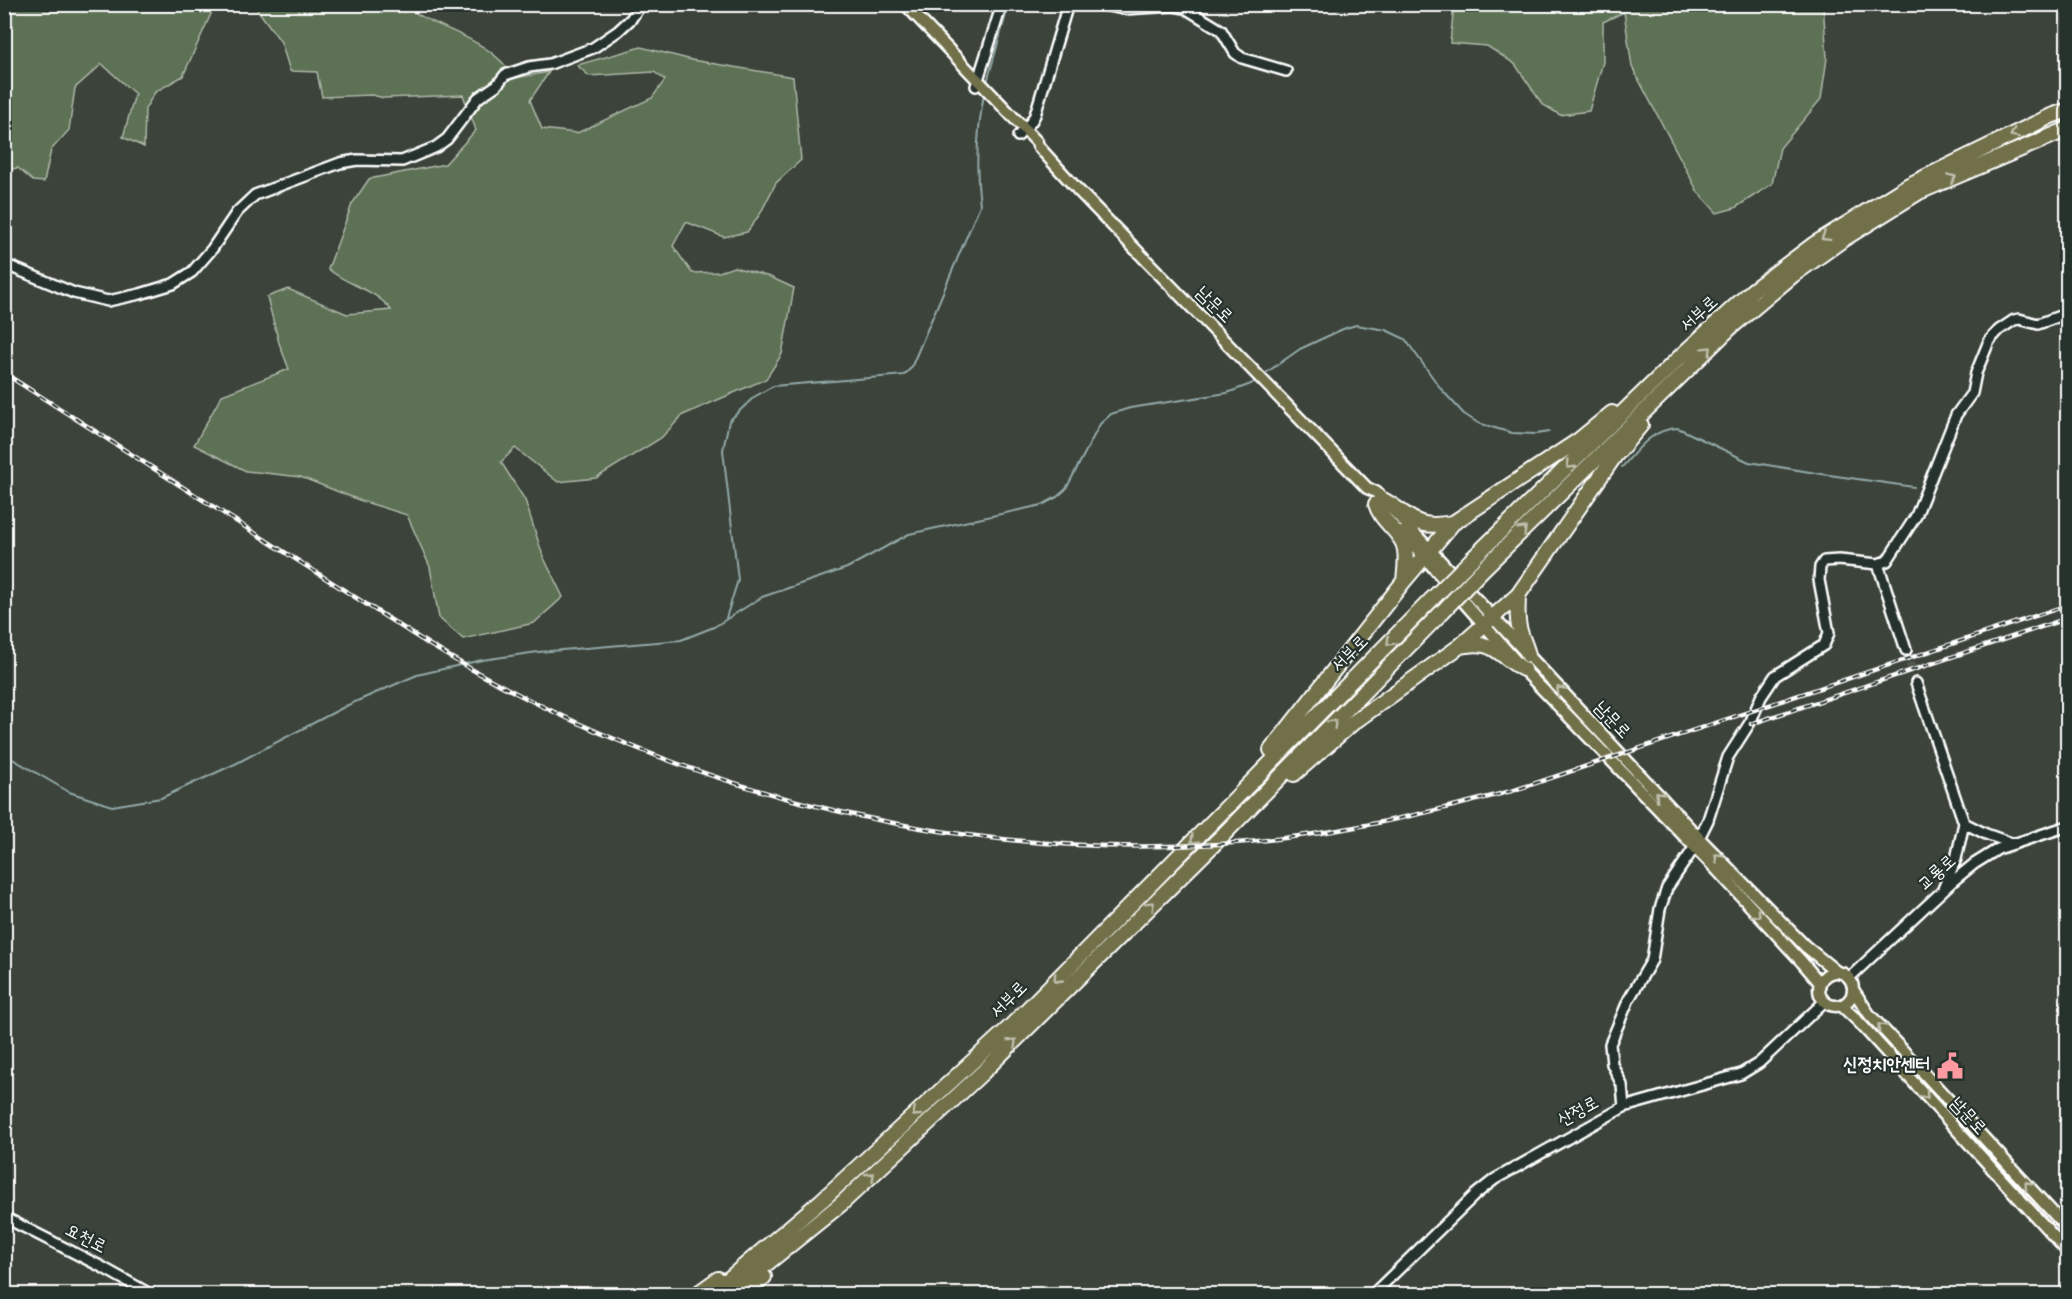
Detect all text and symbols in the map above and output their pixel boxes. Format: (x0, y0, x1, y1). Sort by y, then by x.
one-way arrow (2009, 126, 2020, 138)
one-way arrow (1945, 173, 1956, 185)
one-way arrow (1821, 230, 1831, 242)
street label: 남문로 (1190, 283, 1236, 329)
street label: 서부로 (1677, 293, 1723, 337)
one-way arrow (1701, 347, 1712, 358)
one-way arrow (1566, 457, 1577, 468)
one-way arrow (1516, 526, 1527, 537)
street label: 서부로 (1328, 632, 1374, 678)
one-way arrow (1386, 634, 1397, 645)
one-way arrow (1557, 686, 1568, 697)
street label: 남문로 (1589, 698, 1633, 744)
one-way arrow (1326, 719, 1337, 730)
one-way arrow (1655, 792, 1666, 802)
one-way arrow (1190, 833, 1200, 844)
street label: 교룡로 (1915, 852, 1961, 896)
one-way arrow (1714, 853, 1725, 864)
one-way arrow (1144, 902, 1155, 913)
one-way arrow (1750, 907, 1761, 918)
one-way arrow (1053, 973, 1064, 983)
street label: 서부로 (987, 978, 1033, 1024)
one-way arrow (1878, 1023, 1889, 1034)
one-way arrow (1005, 1039, 1016, 1050)
public building icon: 신정치안센터 (1935, 1051, 1965, 1081)
place label: 신정치안센터 (1843, 1056, 1930, 1077)
one-way arrow (1918, 1088, 1929, 1098)
street label: 산정로 (1555, 1093, 1603, 1133)
street label: 남문로 (1945, 1094, 1989, 1140)
one-way arrow (912, 1106, 922, 1117)
one-way arrow (864, 1172, 875, 1183)
one-way arrow (2024, 1182, 2035, 1192)
street label: 요천로 (61, 1221, 109, 1259)

